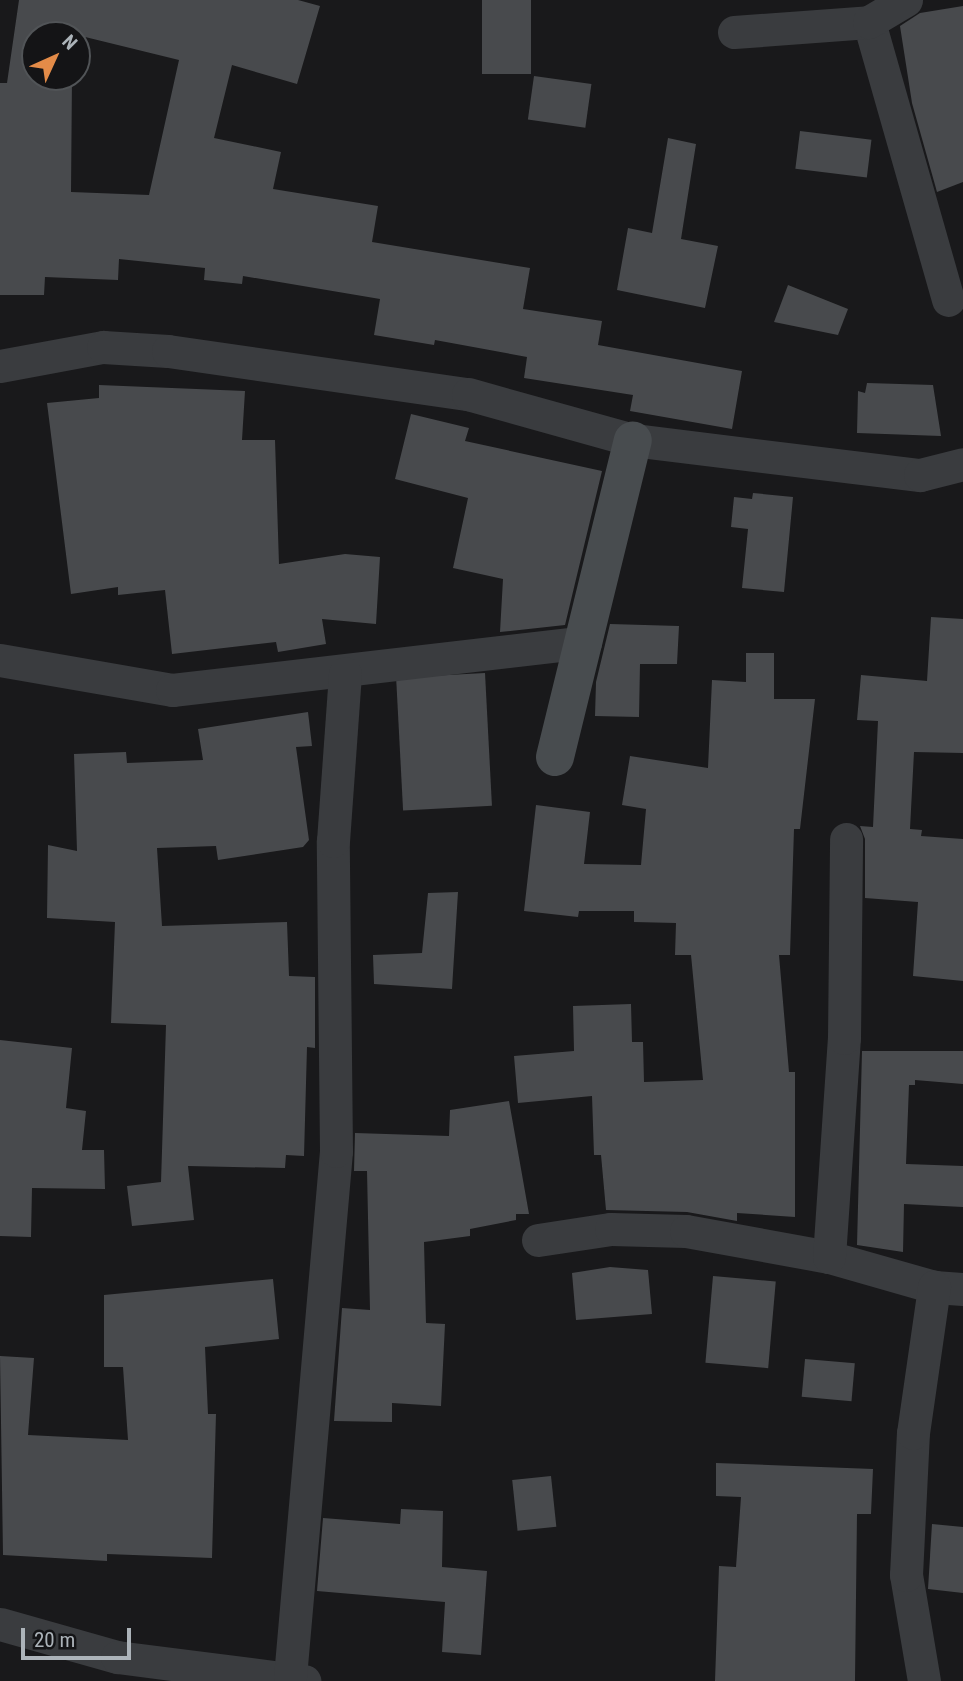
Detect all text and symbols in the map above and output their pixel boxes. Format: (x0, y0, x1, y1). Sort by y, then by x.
north arrow (21, 21, 91, 91)
text: N (58, 30, 82, 54)
scale bar (24, 1614, 135, 1658)
text: 20 m (34, 1628, 75, 1652)

